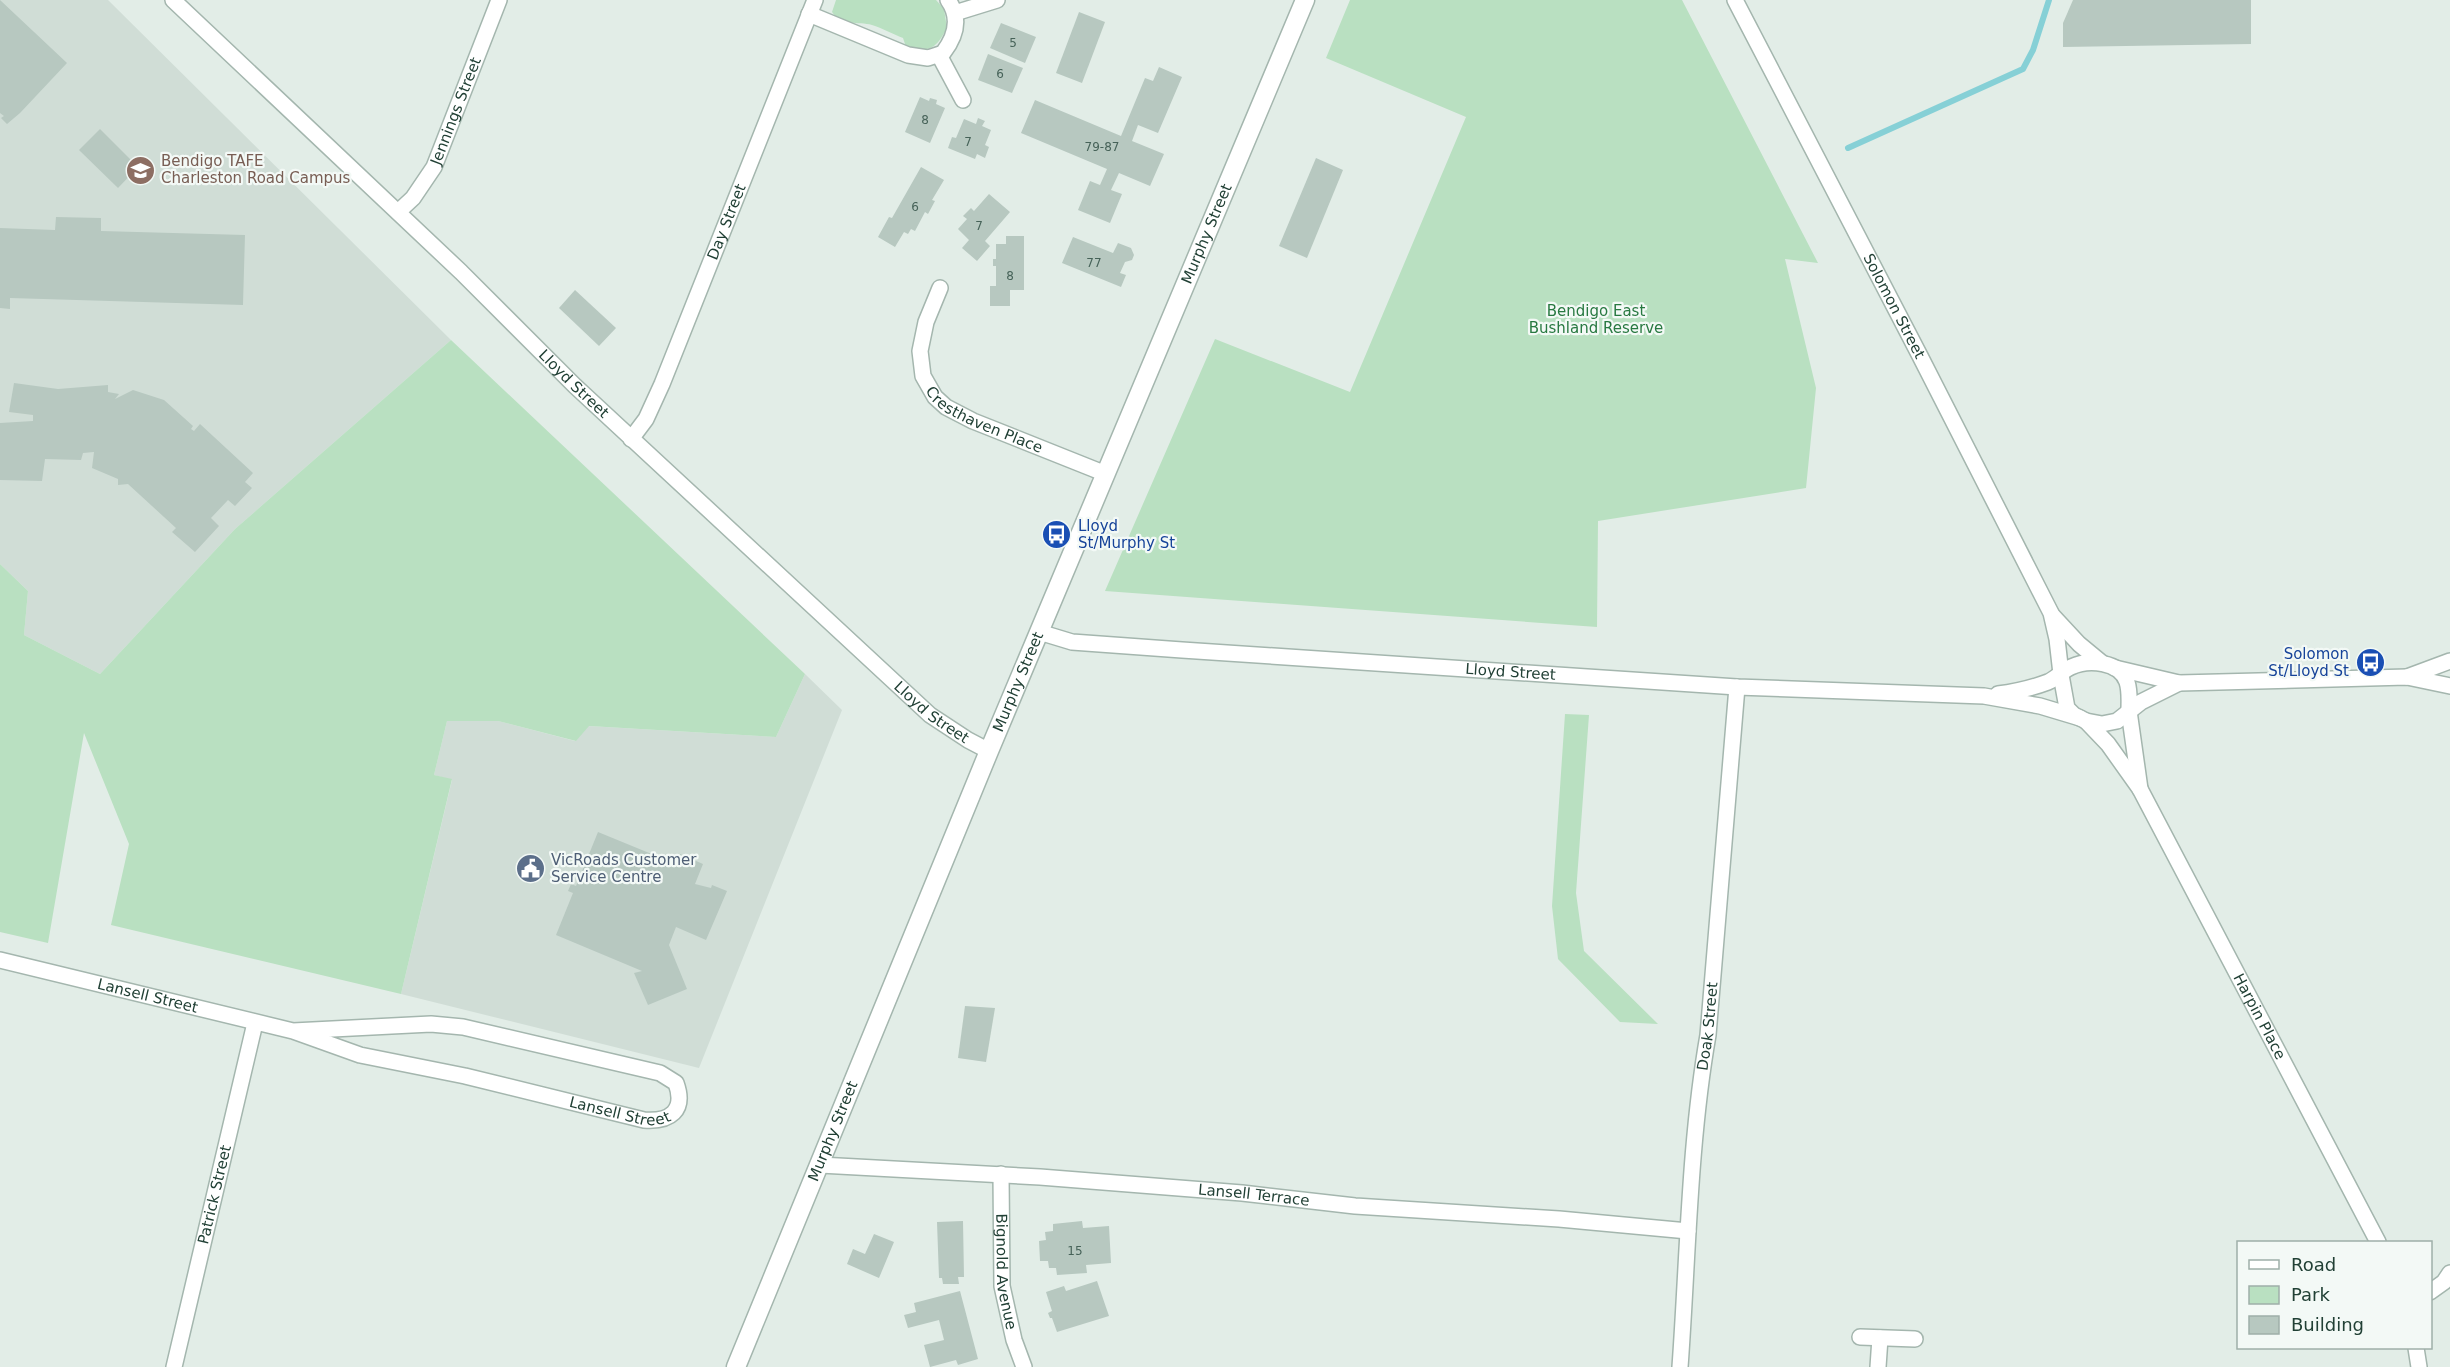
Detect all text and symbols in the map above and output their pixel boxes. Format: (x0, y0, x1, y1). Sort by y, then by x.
house number: 5 (1009, 36, 1017, 50)
street label: Jennings Street (426, 54, 485, 168)
house number: 6 (996, 67, 1004, 81)
house number: 8 (921, 113, 929, 127)
house number: 7 (964, 135, 972, 149)
house number: 79-87 (1085, 140, 1119, 154)
place label: Bendigo TAFE Charleston Road Campus (161, 152, 351, 187)
school or university icon: Bendigo TAFE Charleston Road Campus (124, 154, 156, 186)
street label: Day Street (703, 181, 750, 262)
street label: Murphy Street (1178, 181, 1236, 287)
house number: 6 (911, 200, 919, 214)
house number: 7 (975, 219, 983, 233)
street label: Solomon Street (1859, 251, 1929, 362)
house number: 77 (1086, 256, 1102, 270)
house number: 8 (1006, 269, 1014, 283)
park label: Bendigo East Bushland Reserve (1529, 302, 1663, 337)
street label: Lloyd Street (535, 346, 613, 422)
street label: Cresthaven Place (922, 383, 1045, 457)
place label: Lloyd St/Murphy St (1078, 517, 1175, 552)
bus stop icon: Lloyd St/Murphy St (1041, 519, 1073, 551)
street label: Murphy Street (989, 629, 1047, 735)
place label: Solomon St/Lloyd St (2268, 645, 2349, 680)
bus stop icon: Solomon St/Lloyd St (2354, 647, 2386, 679)
street label: Lloyd Street (1465, 660, 1556, 684)
street label: Lloyd Street (890, 677, 973, 747)
place label: VicRoads Customer Service Centre (551, 851, 697, 886)
public building icon: VicRoads Customer Service Centre (514, 853, 546, 885)
street label: Harpin Place (2230, 970, 2289, 1063)
street label: Lansell Street (96, 975, 200, 1017)
street label: Doak Street (1694, 981, 1721, 1072)
street label: Murphy Street (804, 1078, 862, 1184)
street label: Lansell Street (568, 1093, 674, 1130)
street label: Patrick Street (194, 1143, 235, 1246)
street label: Lansell Terrace (1198, 1181, 1311, 1210)
street label: Bignold Avenue (992, 1213, 1020, 1331)
legend (2237, 1241, 2432, 1349)
house number: 15 (1067, 1244, 1083, 1258)
text: Road (2291, 1254, 2336, 1275)
text: Park (2291, 1284, 2330, 1305)
text: Building (2291, 1314, 2364, 1335)

